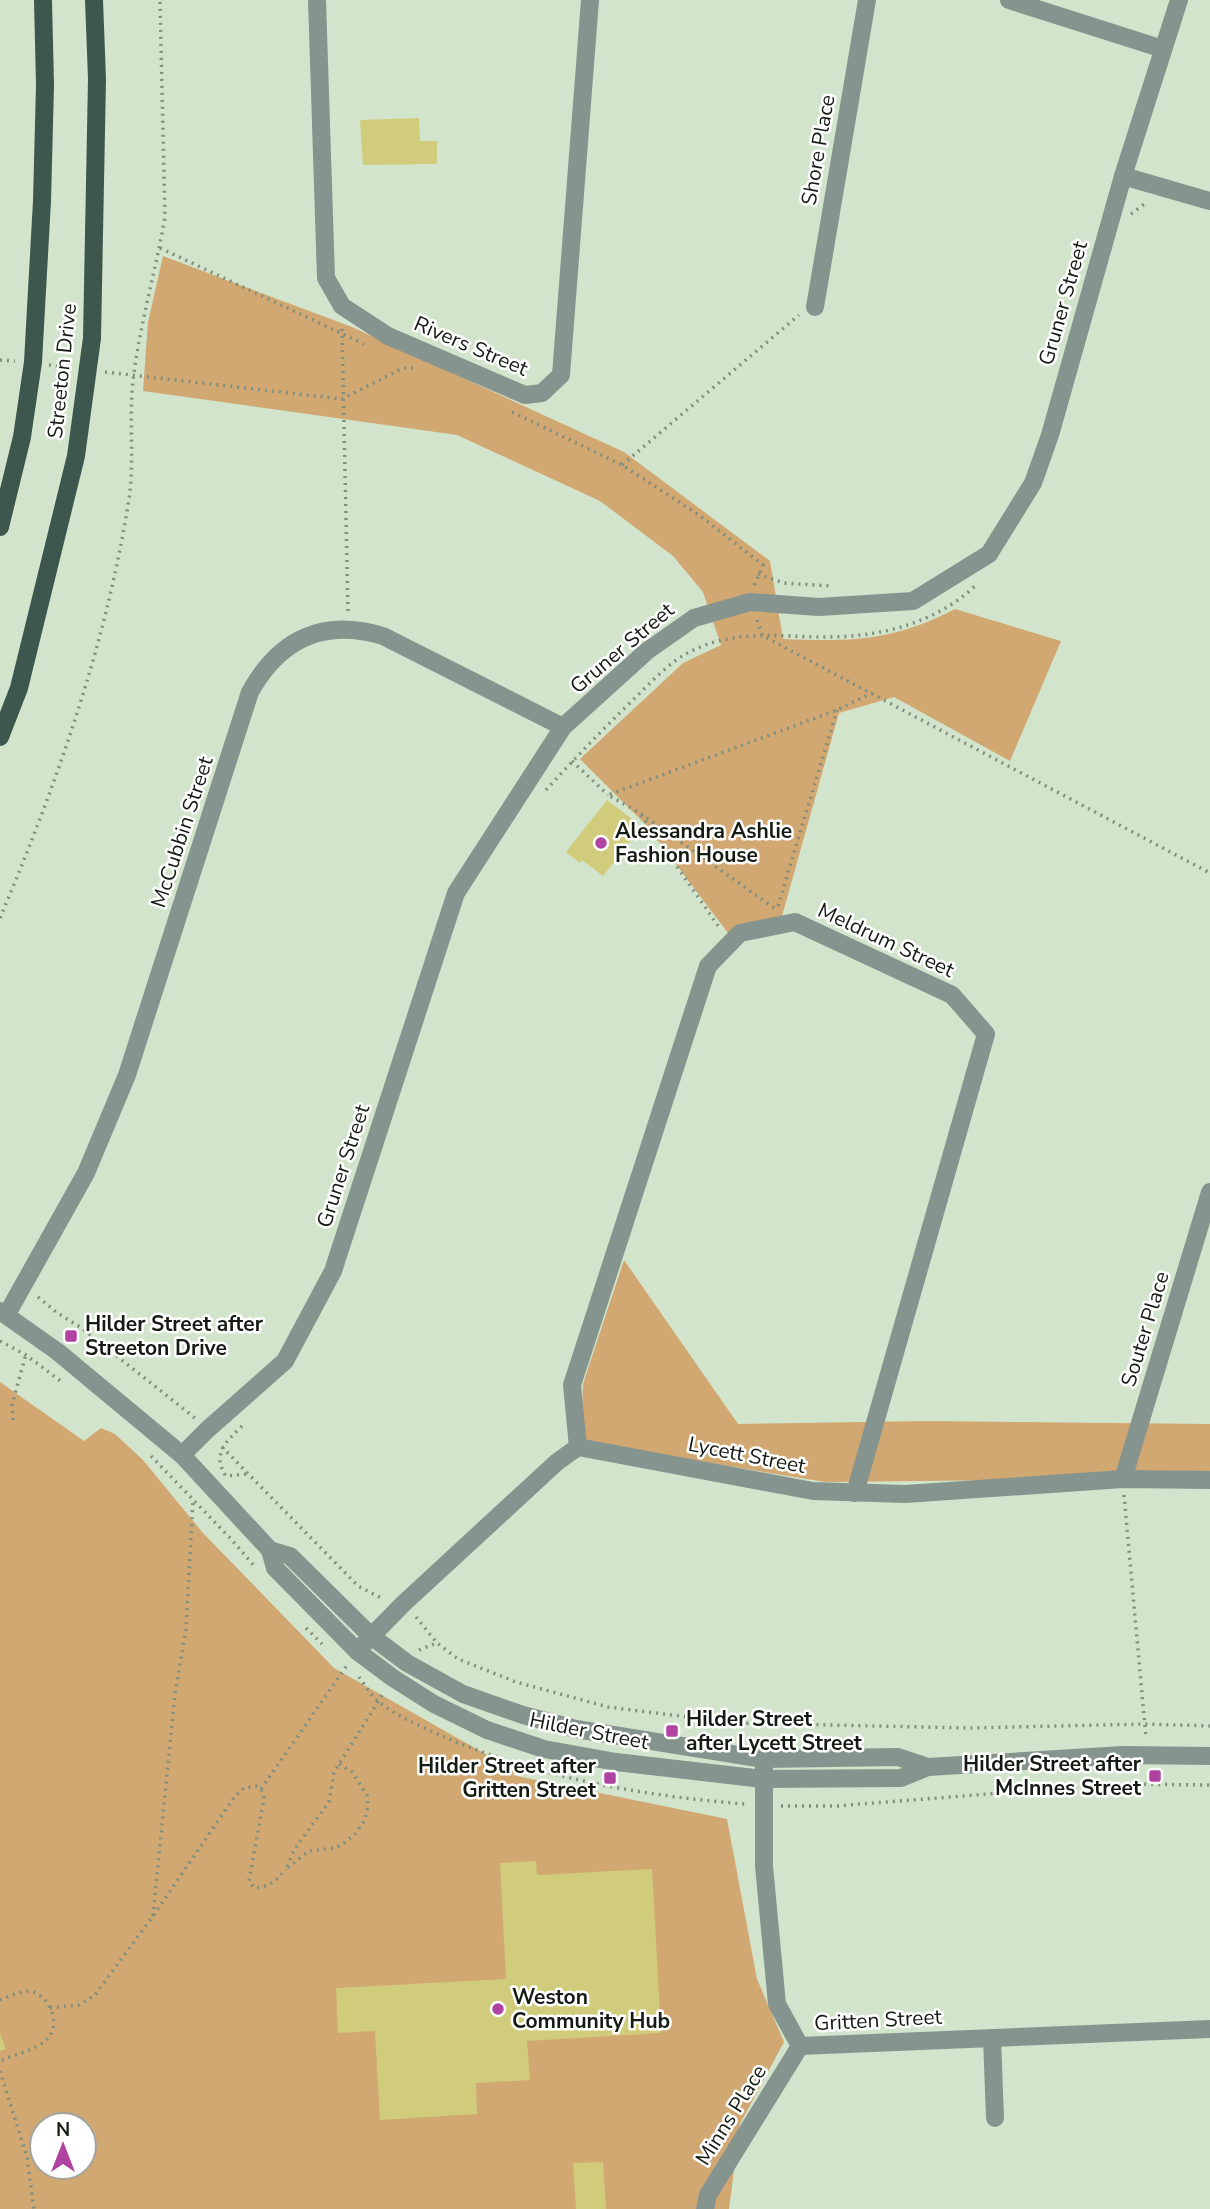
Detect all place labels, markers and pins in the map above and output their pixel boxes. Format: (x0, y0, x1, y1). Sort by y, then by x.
place label: Alessandra Ashlie Fashion House (615, 817, 792, 869)
marker: Alessandra Ashlie Fashion House (593, 835, 609, 851)
place label: Hilder Street after Streeton Drive (85, 1310, 264, 1362)
marker: Hilder Street after Streeton Drive (63, 1328, 79, 1344)
place label: Hilder Street after Lycett Street (686, 1705, 863, 1757)
marker: Hilder Street after Lycett Street (664, 1723, 680, 1739)
place label: Hilder Street after McInnes Street (963, 1750, 1142, 1802)
place label: Hilder Street after Gritten Street (418, 1752, 597, 1804)
marker: Hilder Street after McInnes Street (1147, 1768, 1163, 1784)
marker: Hilder Street after Gritten Street (602, 1770, 618, 1786)
place label: Weston Community Hub (512, 1983, 670, 2035)
marker: Weston Community Hub (490, 2001, 506, 2017)

